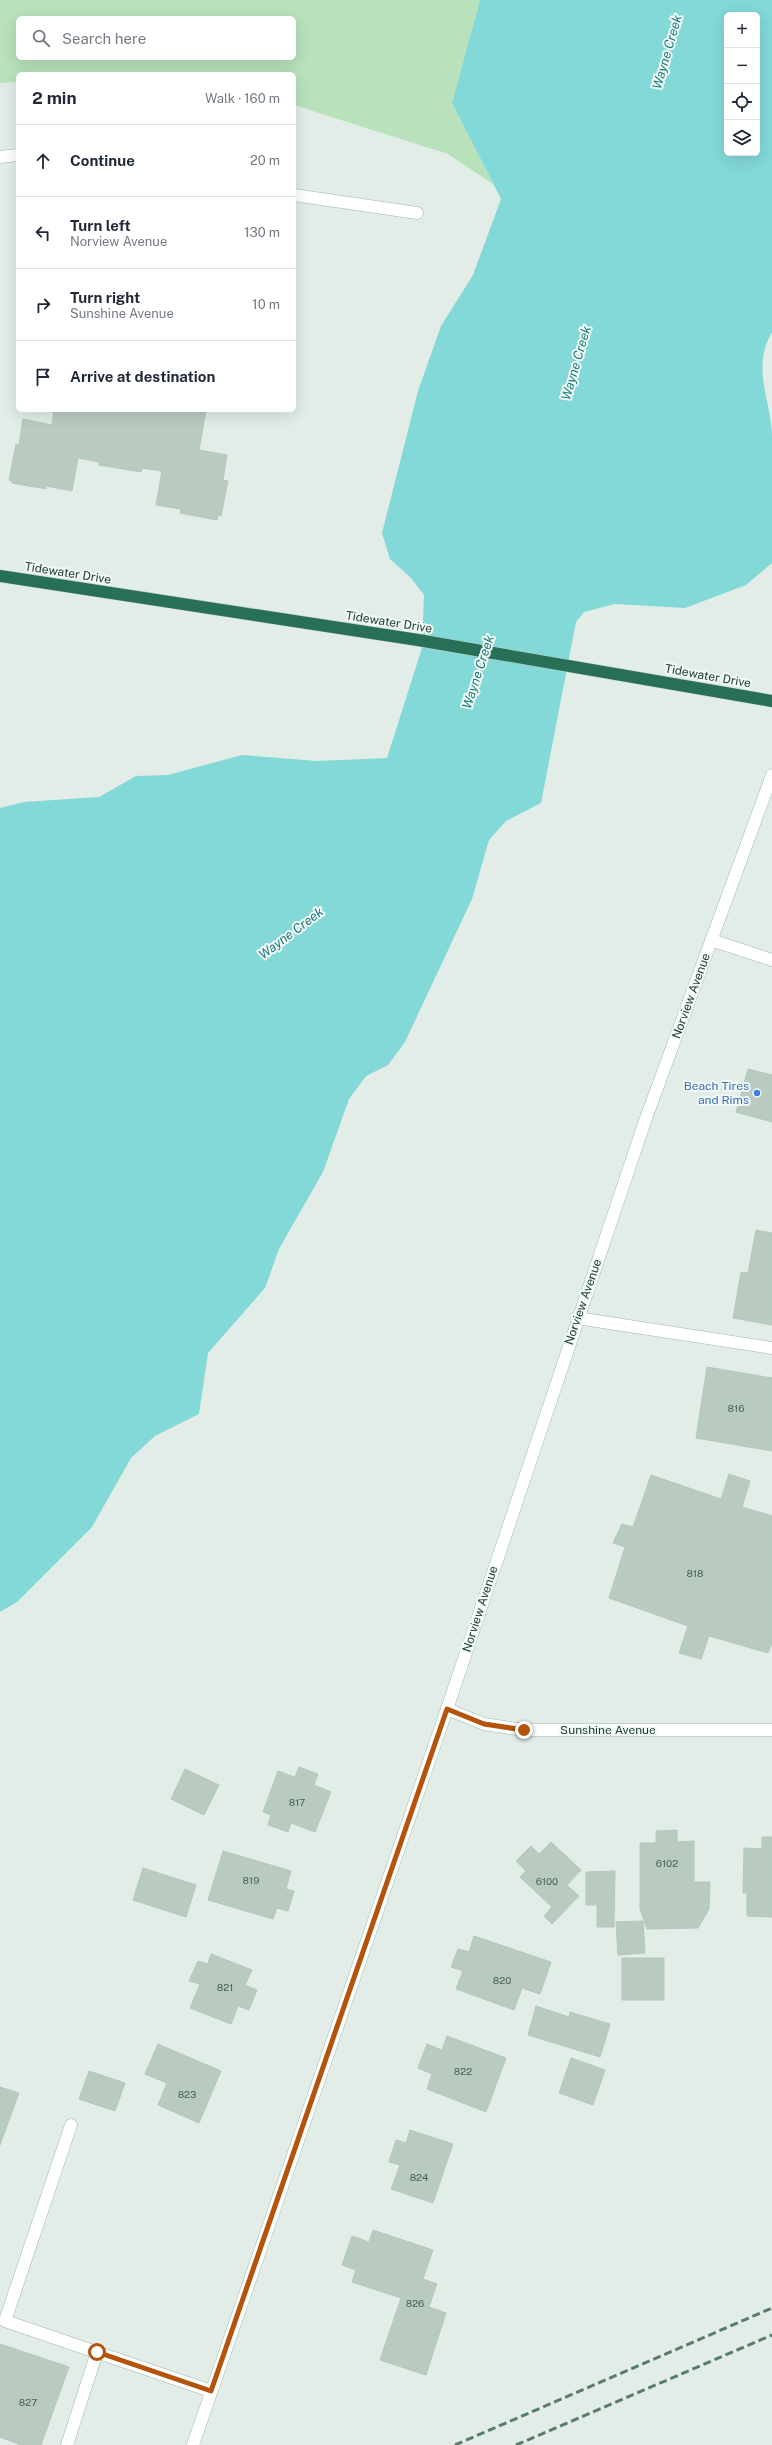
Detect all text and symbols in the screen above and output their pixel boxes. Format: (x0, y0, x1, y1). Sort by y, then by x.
map controls (724, 12, 760, 156)
button: + (724, 12, 760, 48)
water label: Wayne Creek (649, 13, 685, 91)
search box (16, 16, 296, 60)
icon: search (30, 27, 52, 49)
text: Search here (62, 30, 146, 47)
button: − (724, 48, 760, 84)
button: locate (724, 84, 760, 120)
text: 2 min (32, 88, 77, 108)
text: Walk · 160 m (205, 91, 280, 106)
button: layers (724, 120, 760, 156)
icon: ahead (32, 150, 54, 172)
text: Continue (70, 152, 135, 169)
text: 20 m (250, 153, 280, 168)
text: Turn left (70, 217, 131, 234)
icon: left (32, 222, 54, 244)
text: 130 m (244, 225, 280, 240)
text: Norview Avenue (70, 234, 167, 249)
text: Turn right (70, 289, 140, 306)
icon: right (32, 294, 54, 316)
text: 10 m (252, 297, 280, 312)
text: Sunshine Avenue (70, 306, 174, 321)
water label: Wayne Creek (558, 324, 594, 402)
icon: arrive (32, 366, 54, 388)
text: Arrive at destination (70, 368, 215, 385)
street label: Tidewater Drive (24, 559, 112, 587)
street label: Tidewater Drive (345, 608, 433, 636)
water label: Wayne Creek (459, 633, 497, 711)
street label: Tidewater Drive (664, 662, 752, 690)
water label: Wayne Creek (256, 904, 326, 962)
street label: Norview Avenue (669, 951, 713, 1041)
place label: Beach Tires and Rims (684, 1079, 749, 1107)
marker: Beach Tires and Rims (752, 1088, 762, 1098)
street label: Norview Avenue (562, 1257, 604, 1347)
house number: 816 (728, 1402, 744, 1414)
street label: Norview Avenue (459, 1564, 501, 1654)
house number: 818 (686, 1567, 704, 1579)
route end (515, 1721, 533, 1739)
street label: Sunshine Avenue (560, 1723, 656, 1737)
house number: 817 (289, 1796, 305, 1808)
house number: 6102 (656, 1857, 678, 1869)
house number: 819 (243, 1874, 259, 1886)
house number: 6100 (536, 1875, 558, 1887)
house number: 820 (493, 1974, 511, 1986)
house number: 821 (217, 1981, 233, 1993)
house number: 822 (454, 2065, 472, 2077)
house number: 823 (178, 2088, 196, 2100)
house number: 824 (410, 2171, 428, 2183)
house number: 826 (406, 2297, 424, 2309)
route start (88, 2343, 106, 2361)
house number: 827 (19, 2396, 37, 2408)

